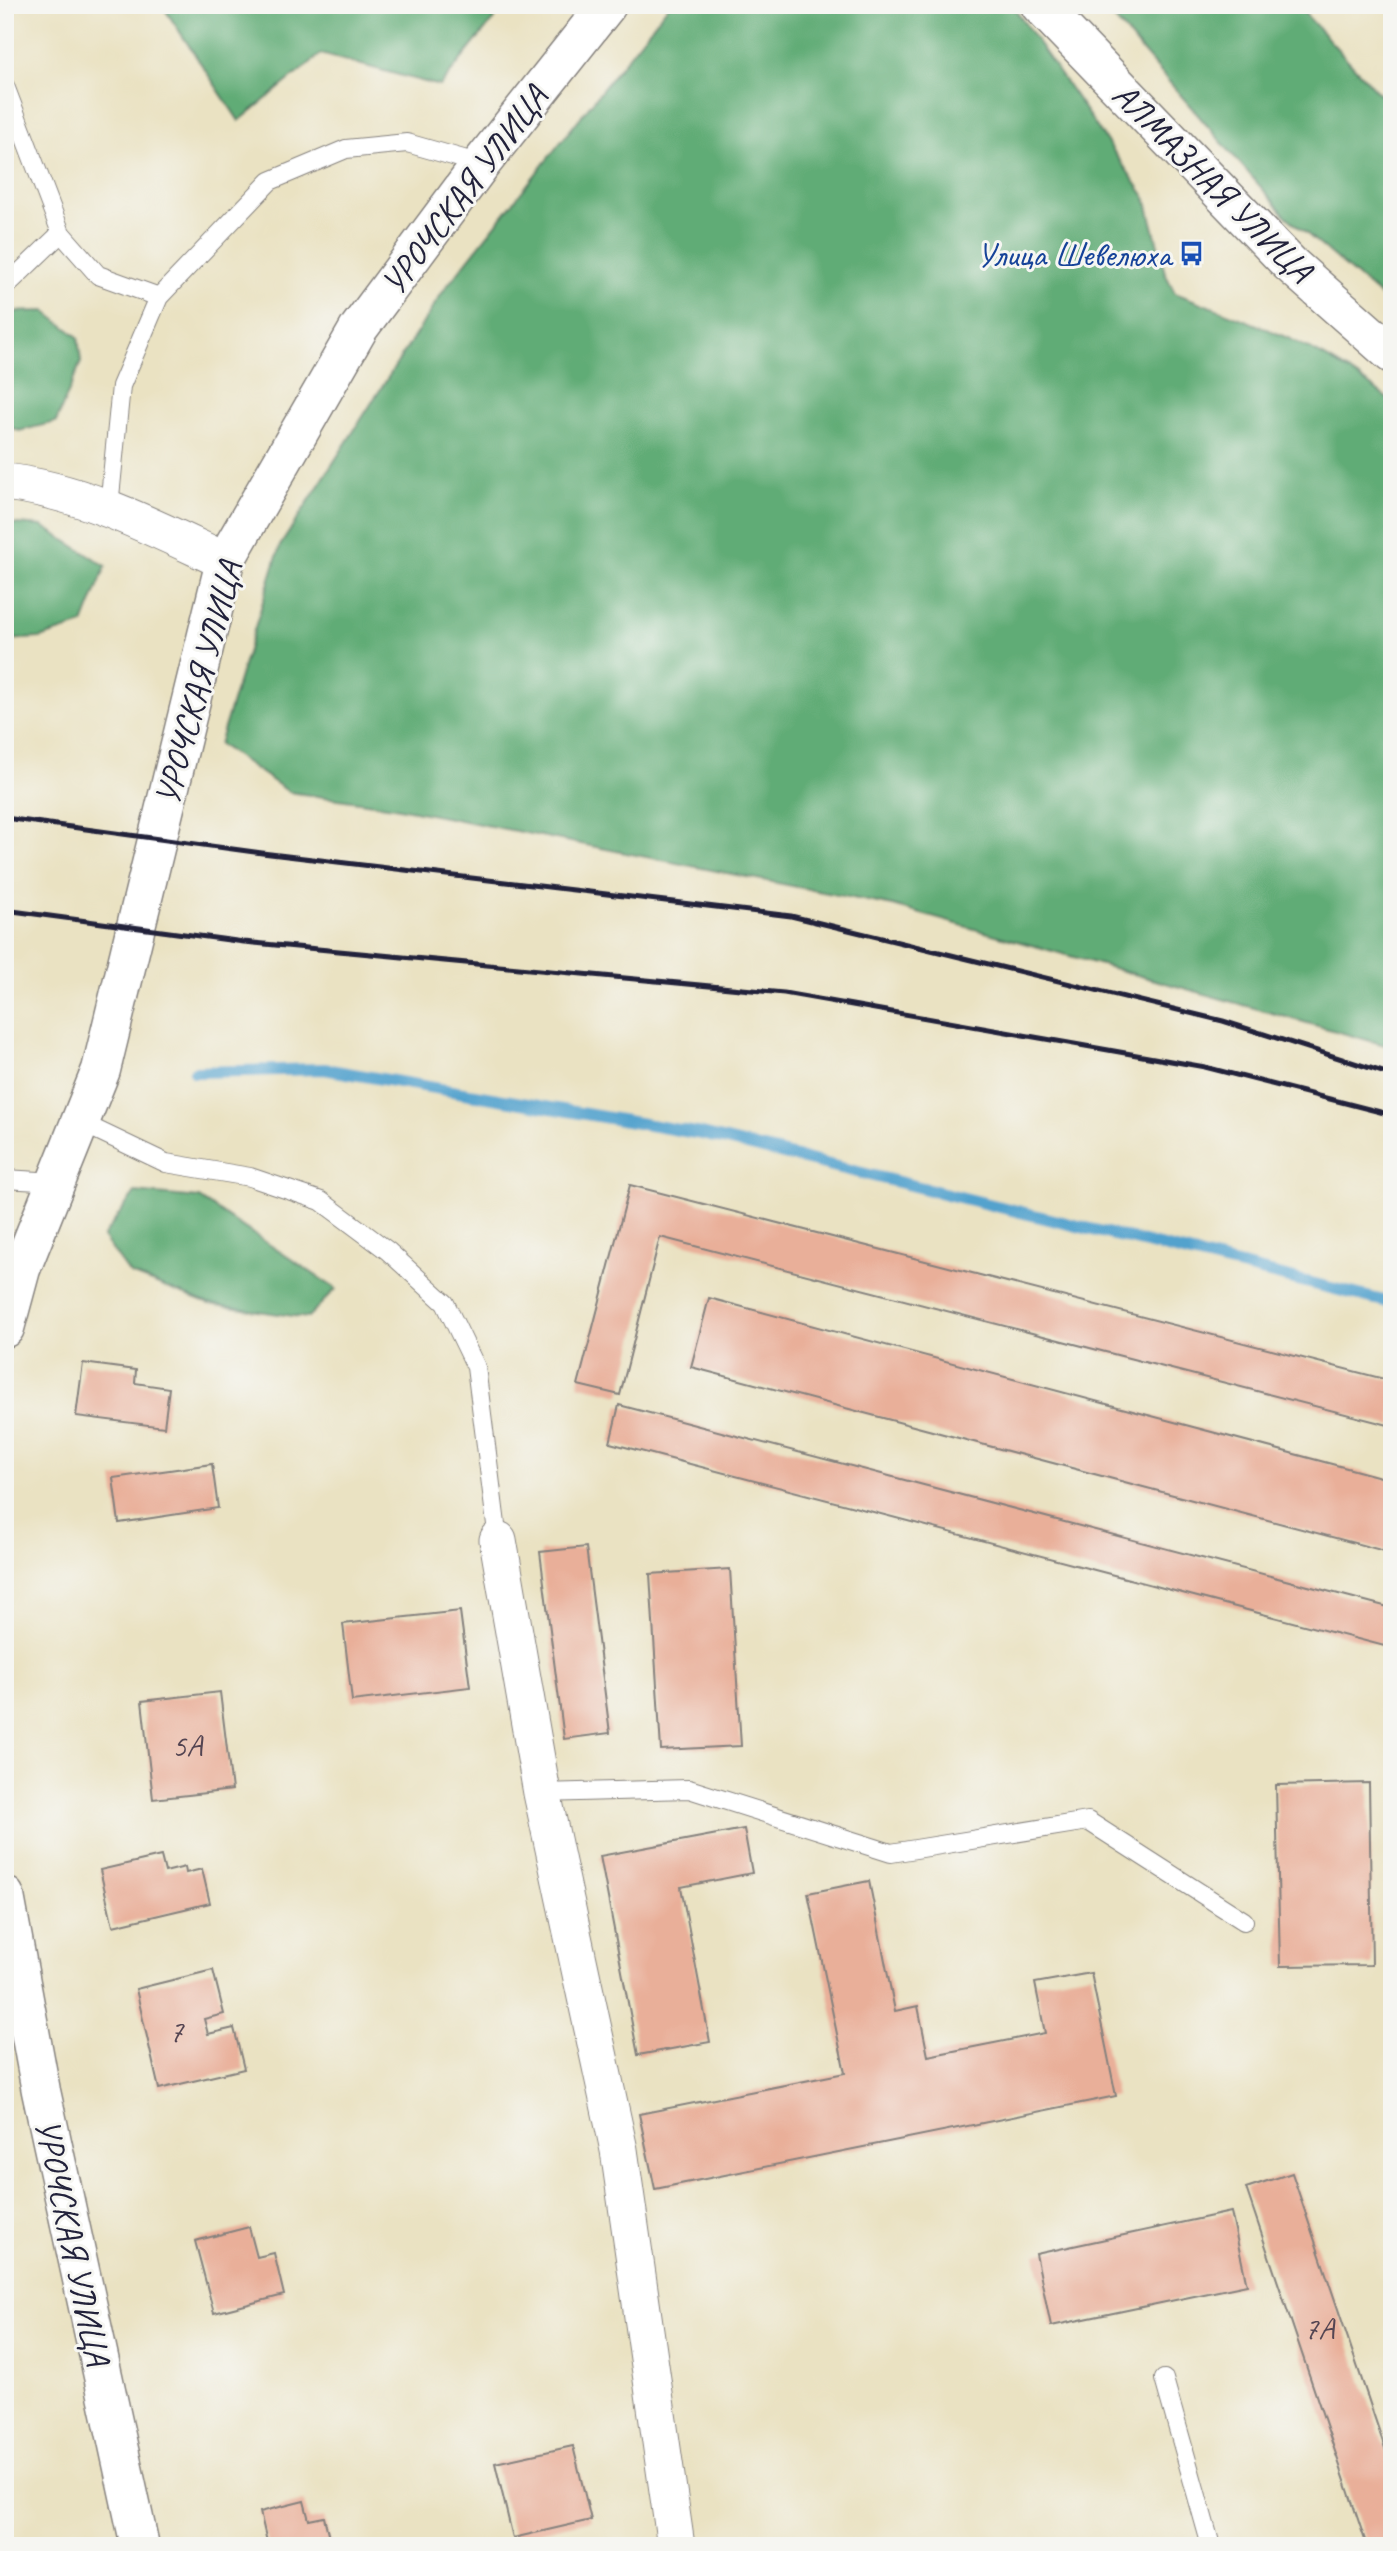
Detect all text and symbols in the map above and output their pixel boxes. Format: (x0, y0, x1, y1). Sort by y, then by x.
street label: АЛМАЗНАЯ УЛИЦА (1103, 73, 1323, 293)
street label: УРОЧСКАЯ УЛИЦА (371, 76, 559, 304)
place label: Улица Шевелюха (977, 232, 1174, 277)
bus stop icon: Улица Шевелюха (1177, 240, 1205, 268)
street label: УРОЧСКАЯ УЛИЦА (144, 555, 253, 810)
house number: 5А (172, 1725, 204, 1766)
house number: 7 (169, 2011, 185, 2052)
street label: УРОЧСКАЯ УЛИЦА (24, 2115, 121, 2371)
house number: 7А (1304, 2308, 1336, 2349)

